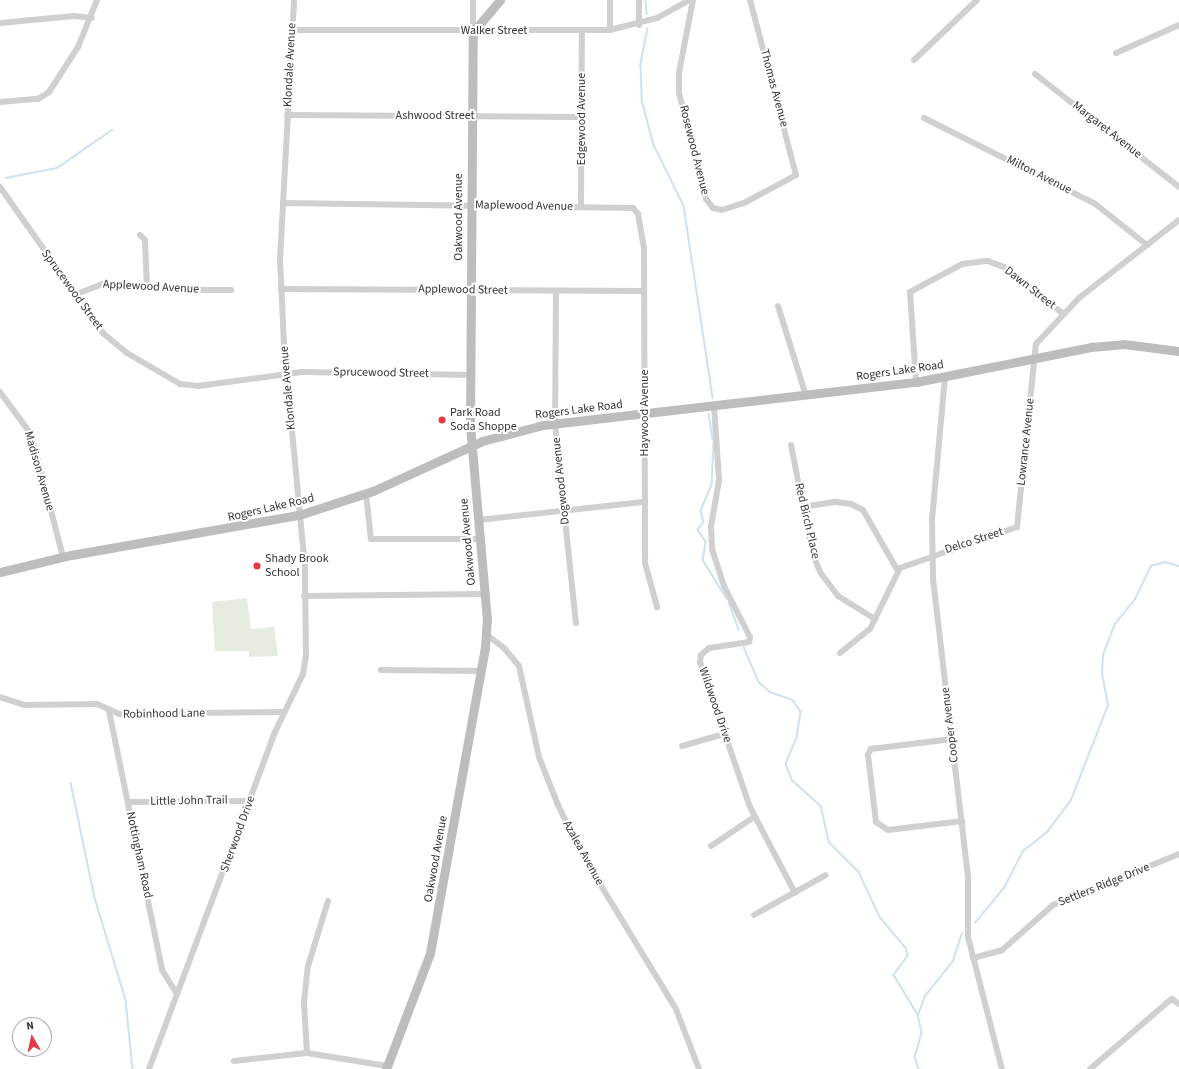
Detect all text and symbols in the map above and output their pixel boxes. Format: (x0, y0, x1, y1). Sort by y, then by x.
street label: Klondale Avenue (281, 23, 299, 107)
street label: Walker Street (461, 24, 527, 38)
street label: Thomas Avenue (757, 48, 791, 128)
street label: Edgewood Avenue (575, 73, 589, 165)
street label: Margaret Avenue (1069, 98, 1145, 162)
street label: Rosewood Avenue (676, 104, 712, 196)
street label: Ashwood Street (395, 109, 475, 123)
street label: Milton Avenue (1004, 152, 1074, 198)
street label: Oakwood Avenue (452, 173, 466, 261)
street label: Maplewood Avenue (475, 198, 573, 214)
street label: Sprucewood Street (38, 247, 106, 333)
street label: Dawn Street (1001, 264, 1059, 312)
street label: Applewood Avenue (102, 277, 200, 297)
street label: Applewood Street (418, 282, 508, 298)
street label: Klondale Avenue (277, 345, 299, 431)
street label: Rogers Lake Road (855, 358, 945, 384)
street label: Sprucewood Street (333, 365, 429, 381)
street label: Haywood Avenue (638, 369, 652, 457)
street label: Rogers Lake Road (534, 397, 624, 423)
street label: Lowrance Avenue (1014, 398, 1038, 486)
place label: Park Road Soda Shoppe (450, 406, 517, 434)
marker: Park Road Soda Shoppe (437, 415, 447, 425)
street label: Madison Avenue (21, 430, 57, 512)
street label: Dogwood Avenue (549, 437, 573, 525)
street label: Red Birch Place (791, 482, 823, 560)
street label: Rogers Lake Road (226, 491, 316, 525)
street label: Oakwood Avenue (457, 498, 479, 586)
street label: Delco Street (943, 525, 1005, 557)
place label: Shady Brook School (265, 552, 329, 580)
marker: Shady Brook School (252, 561, 262, 571)
street label: Wildwood Drive (695, 665, 735, 745)
street label: Cooper Avenue (938, 686, 962, 764)
street label: Robinhood Lane (123, 706, 205, 722)
street label: Little John Trail (150, 793, 228, 809)
street label: Sherwood Drive (218, 794, 258, 874)
street label: Nottingham Road (123, 810, 155, 900)
street label: Oakwood Avenue (421, 815, 451, 903)
street label: Azalea Avenue (559, 818, 607, 888)
street label: Settlers Ridge Drive (1056, 860, 1152, 910)
north arrow (12, 1017, 52, 1057)
text: N (25, 1018, 35, 1034)

